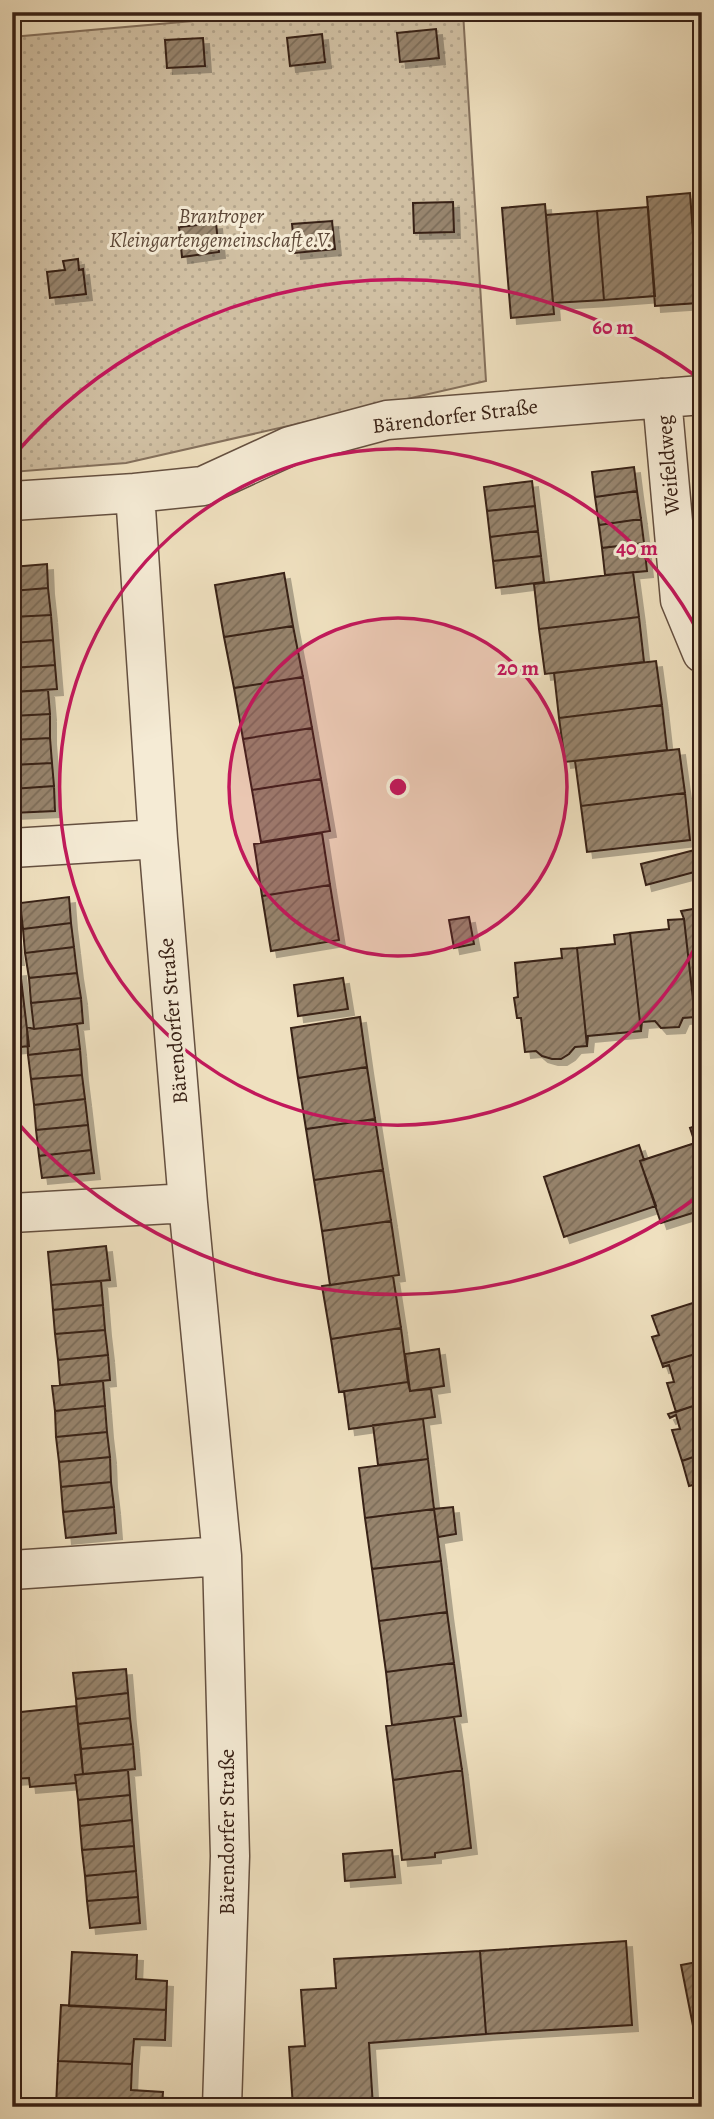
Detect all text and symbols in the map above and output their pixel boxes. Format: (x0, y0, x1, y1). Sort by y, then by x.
park label: Brantroper Kleingartengemeinschaft e.V. (109, 202, 333, 254)
text: 60 m (592, 313, 634, 341)
street label: Bärendorfer Straße (371, 392, 539, 440)
street label: Weifeldweg (650, 414, 686, 517)
text: 40 m (616, 534, 658, 562)
text: 20 m (497, 654, 539, 682)
centre of rings (386, 775, 410, 799)
street label: Bärendorfer Straße (152, 937, 194, 1105)
street label: Bärendorfer Straße (213, 1749, 241, 1915)

